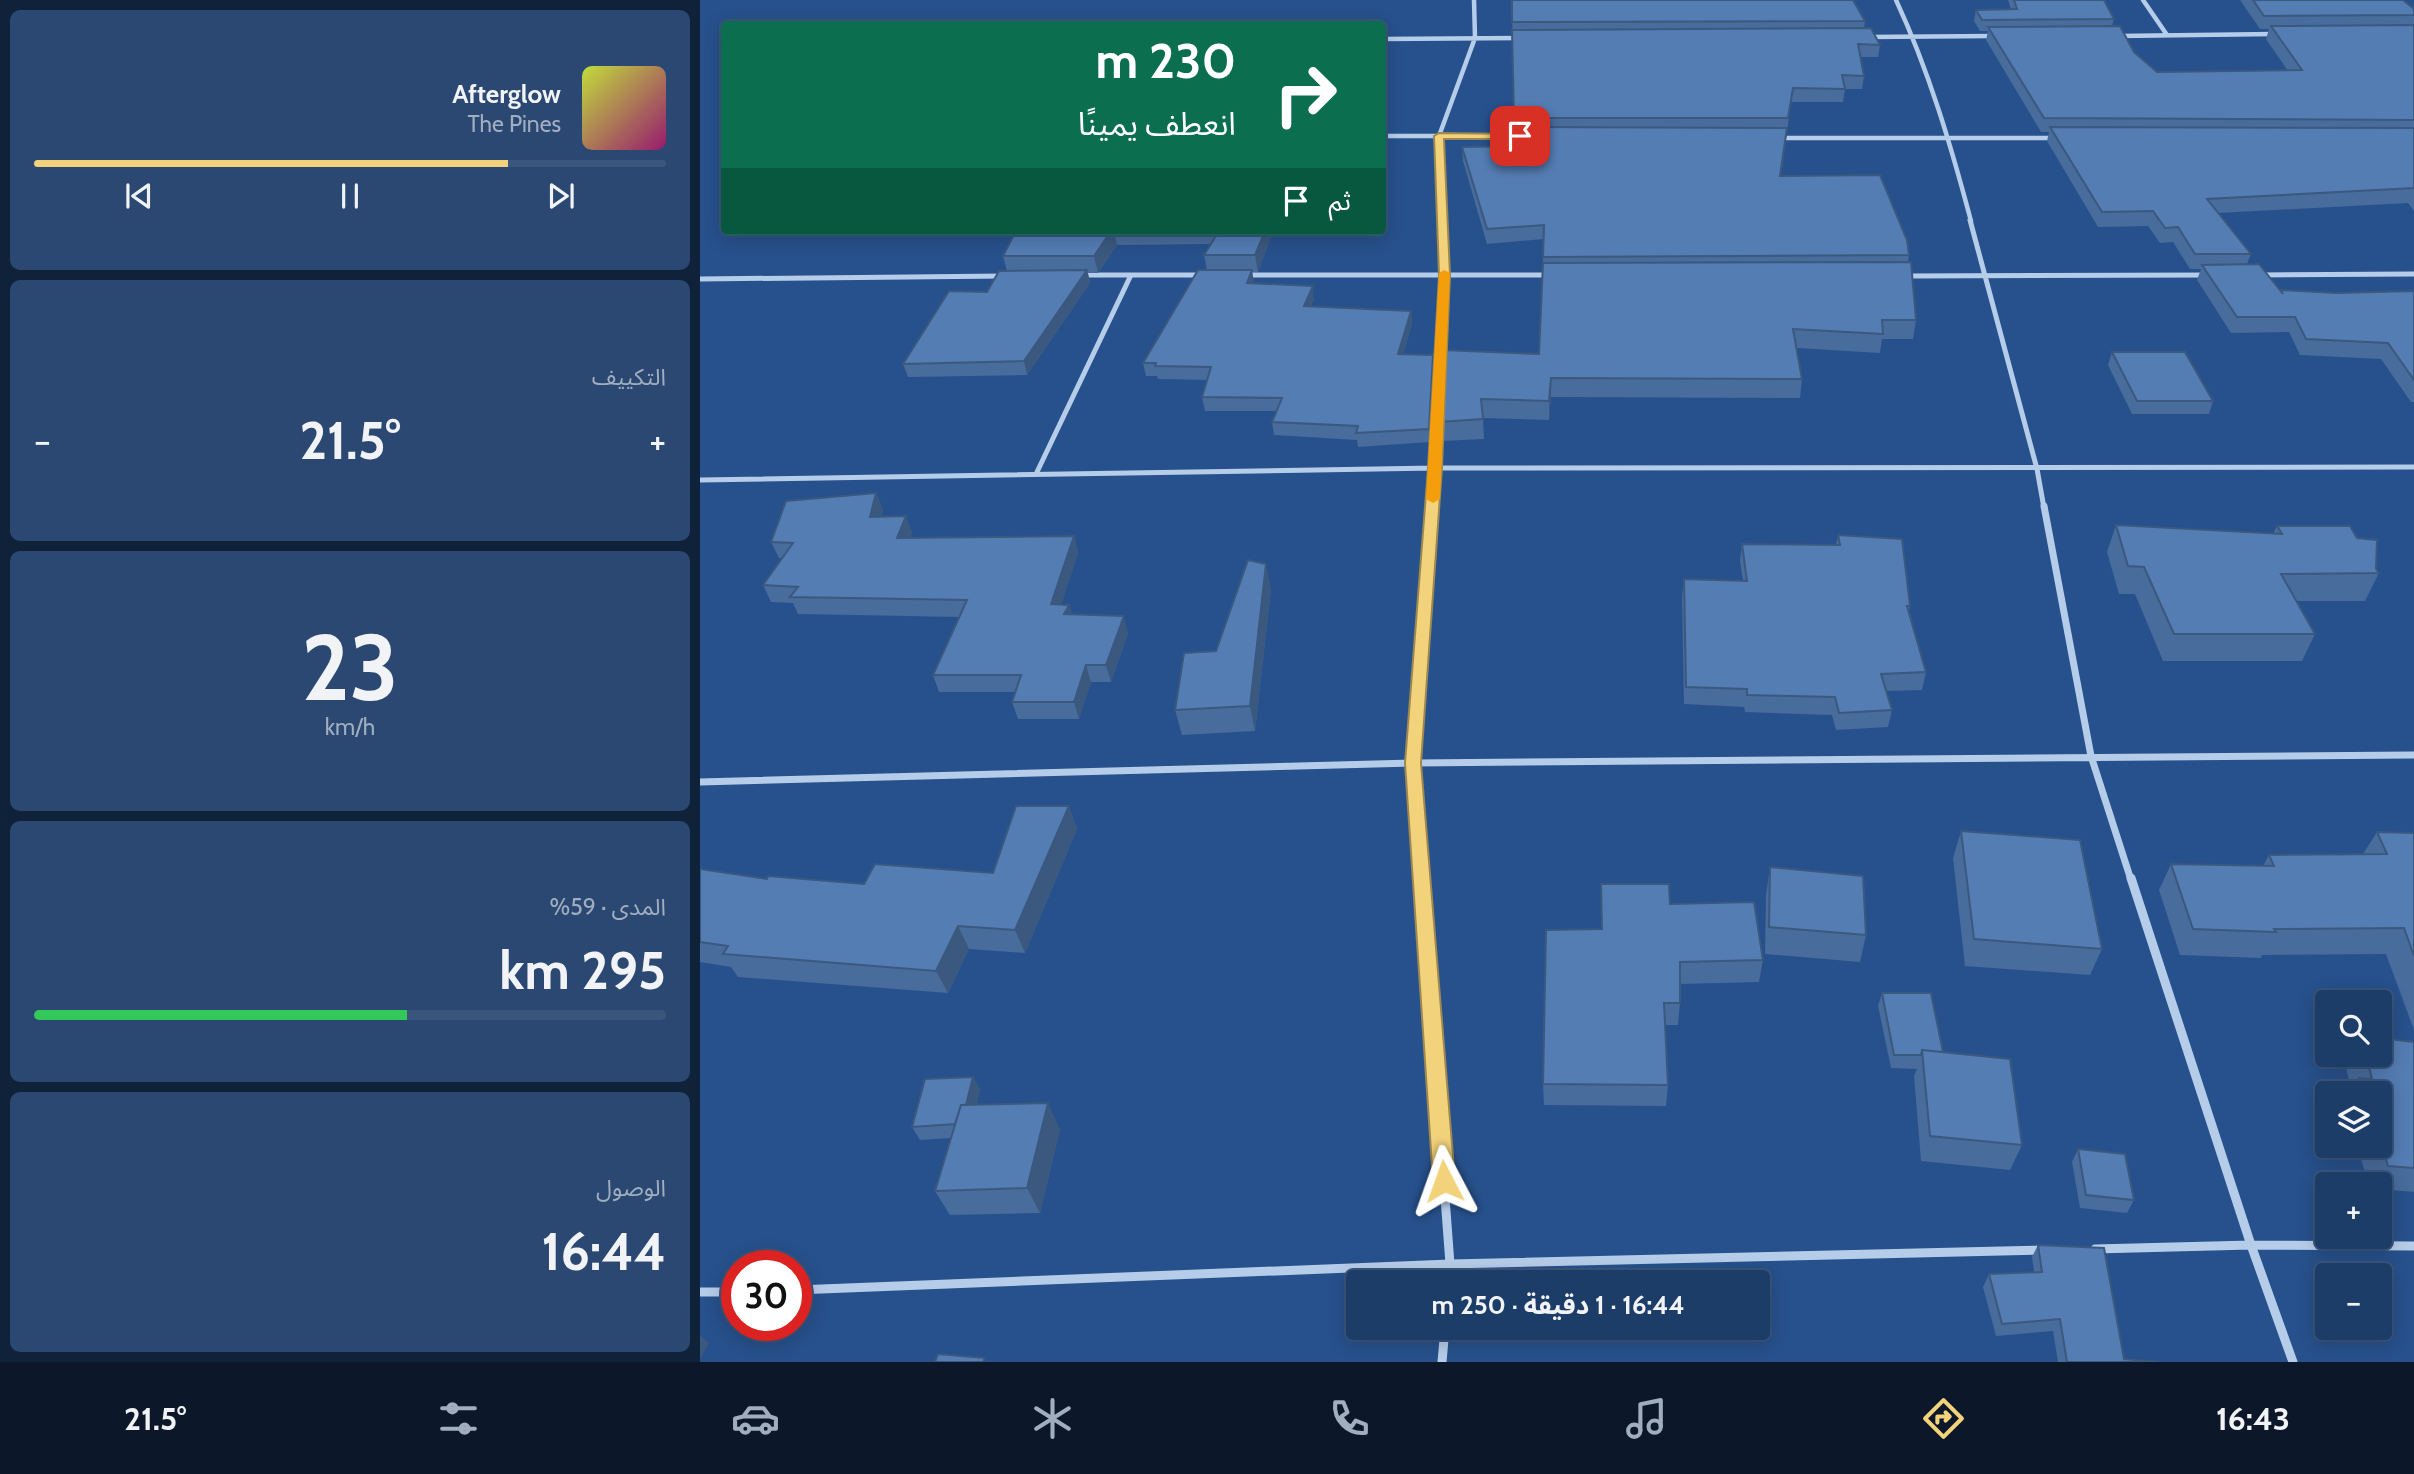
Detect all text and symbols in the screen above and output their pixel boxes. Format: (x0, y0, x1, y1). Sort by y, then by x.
text: 230 m (1095, 31, 1236, 90)
icon: right (1260, 49, 1351, 140)
text: Afterglow (452, 78, 561, 110)
text: انعطف يمينًا (1078, 104, 1236, 143)
pin (1490, 106, 1550, 166)
text: The Pines (467, 110, 561, 138)
icon: arrive (1501, 117, 1539, 155)
icon: previous (120, 177, 158, 215)
icon: pause (331, 177, 369, 215)
icon: next (542, 177, 580, 215)
icon: arrive (1277, 182, 1315, 220)
text: ثم (1329, 185, 1351, 217)
text: التكييف (592, 363, 666, 391)
text: 21.5° (299, 409, 401, 472)
text: − (34, 417, 51, 464)
text: + (649, 417, 666, 464)
text: 23 (301, 612, 399, 723)
text: km/h (325, 713, 375, 741)
text: المدى · 59% (550, 893, 666, 921)
text: 295 km (499, 939, 666, 1002)
map controls (2315, 990, 2392, 1340)
button: search (2315, 990, 2392, 1067)
button: layers (2315, 1081, 2392, 1158)
position arrow (1407, 1144, 1481, 1218)
button: + (2315, 1172, 2392, 1249)
text: الوصول (596, 1174, 666, 1202)
text: 16:44 (541, 1220, 666, 1283)
speed limit sign: 30 (721, 1250, 812, 1341)
button: − (2315, 1263, 2392, 1340)
text: 16:44 · 1 دقيقة · 250 m (1431, 1289, 1685, 1321)
icon: filters (434, 1394, 483, 1443)
icon: car (731, 1394, 780, 1443)
icon: climate (1028, 1394, 1077, 1443)
icon: phone (1325, 1394, 1374, 1443)
icon: music (1622, 1394, 1671, 1443)
icon: directions (1919, 1394, 1968, 1443)
text: 21.5° (124, 1399, 186, 1438)
text: 16:43 (2216, 1399, 2290, 1438)

